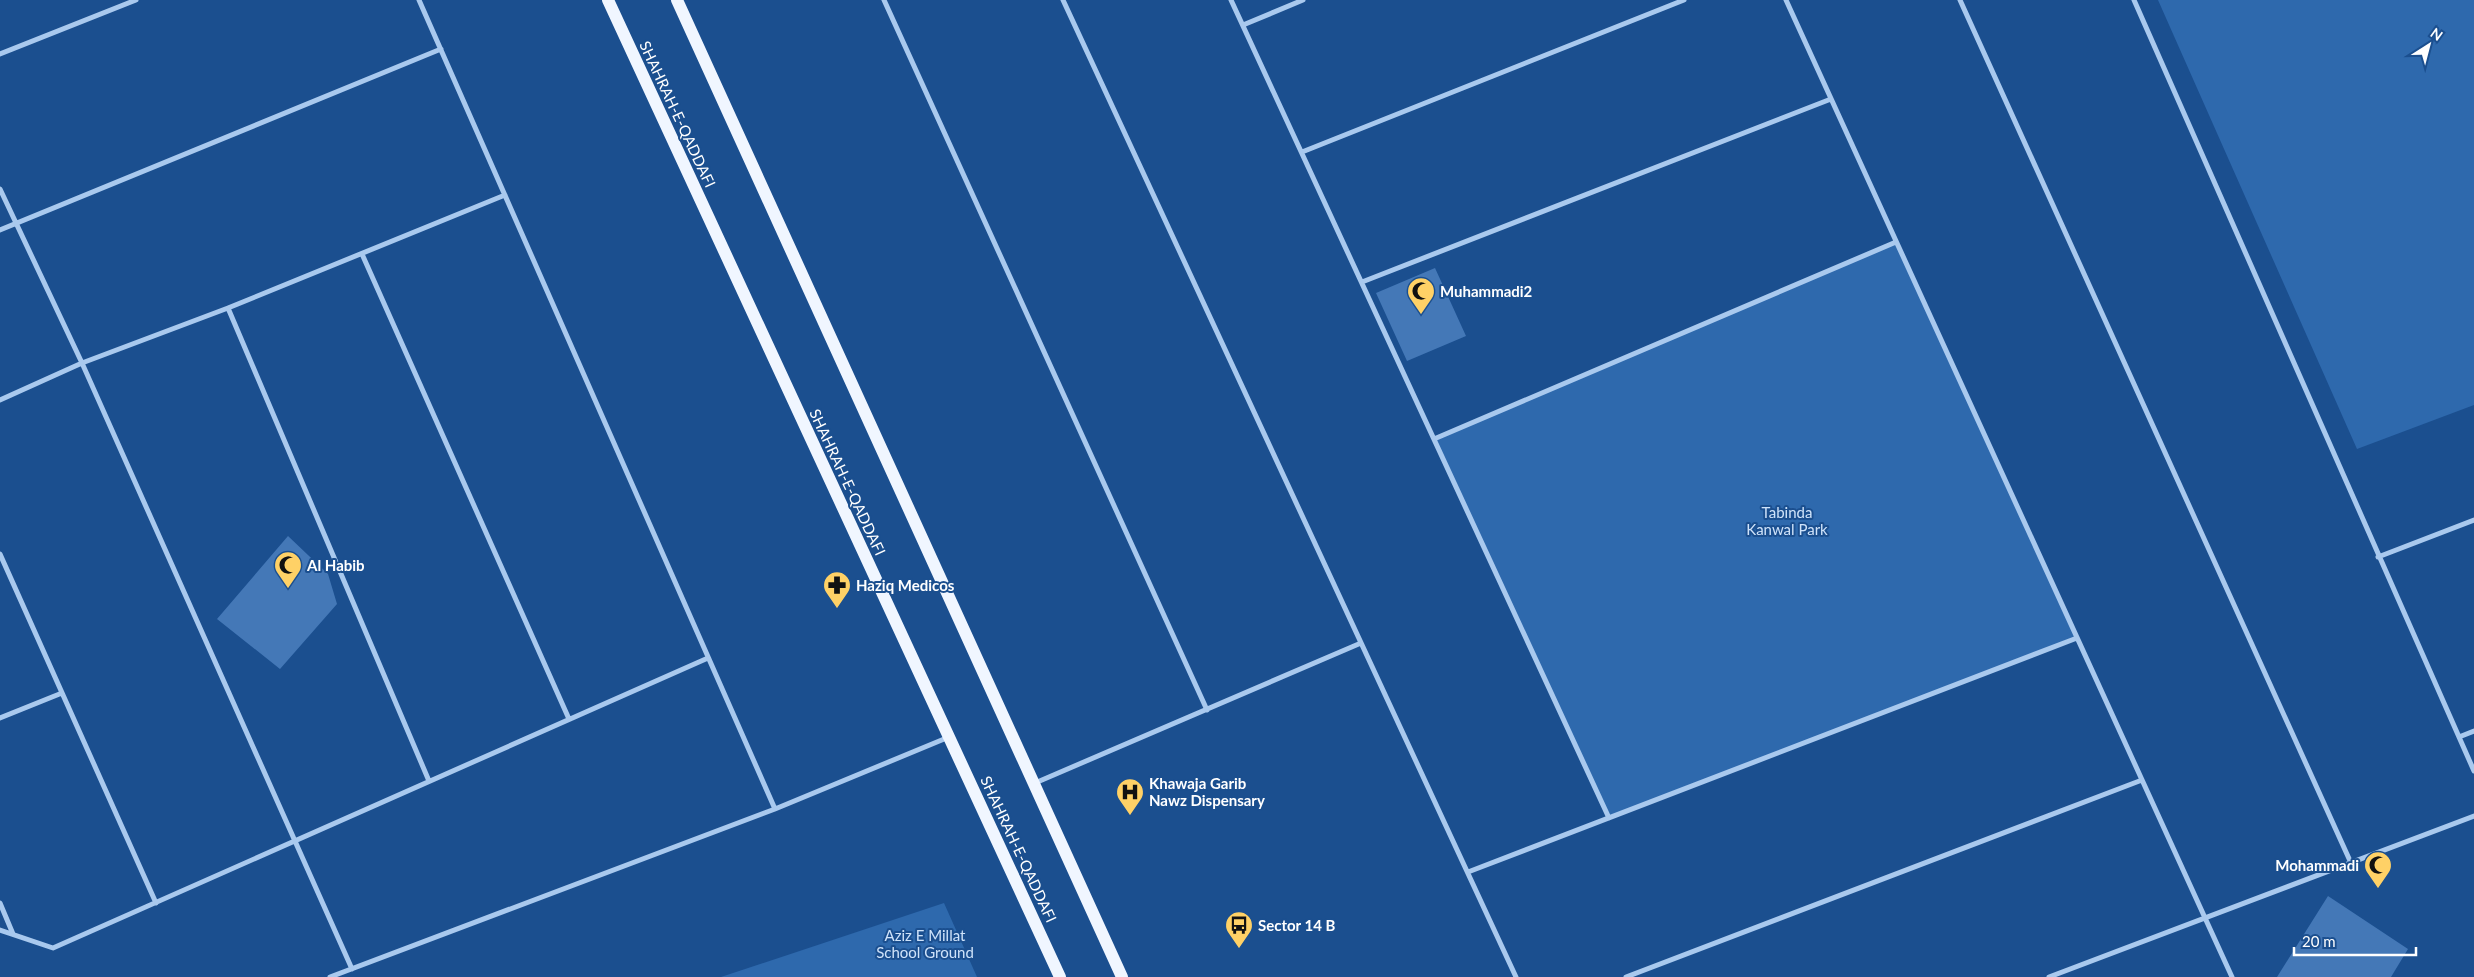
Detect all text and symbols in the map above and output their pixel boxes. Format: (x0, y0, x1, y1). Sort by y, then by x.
north arrow (2404, 20, 2454, 70)
text: N (2428, 24, 2446, 44)
street label: SHAHRAH-E-QADDAFI (636, 38, 720, 190)
mosque icon: Muhammadi2 (1406, 276, 1436, 315)
place label: Muhammadi2 (1440, 282, 1533, 300)
street label: SHAHRAH-E-QADDAFI (806, 406, 890, 558)
park label: Tabinda Kanwal Park (1746, 503, 1828, 538)
mosque icon: Al Habib (273, 550, 303, 589)
place label: Al Habib (306, 556, 365, 574)
pharmacy icon: Haziq Medicos (822, 570, 852, 609)
place label: Haziq Medicos (856, 576, 955, 594)
street label: SHAHRAH-E-QADDAFI (977, 773, 1061, 925)
place label: Khawaja Garib Nawz Dispensary (1149, 774, 1265, 809)
hospital icon: Khawaja Garib Nawz Dispensary (1115, 777, 1145, 816)
mosque icon: Mohammadi (2363, 850, 2393, 889)
place label: Mohammadi (2275, 856, 2359, 874)
bus stop icon: Sector 14 B (1224, 910, 1254, 949)
place label: Sector 14 B (1258, 916, 1336, 934)
scale bar (2294, 924, 2416, 956)
park label: Aziz E Millat School Ground (876, 926, 974, 961)
text: 20 m (2302, 932, 2336, 950)

